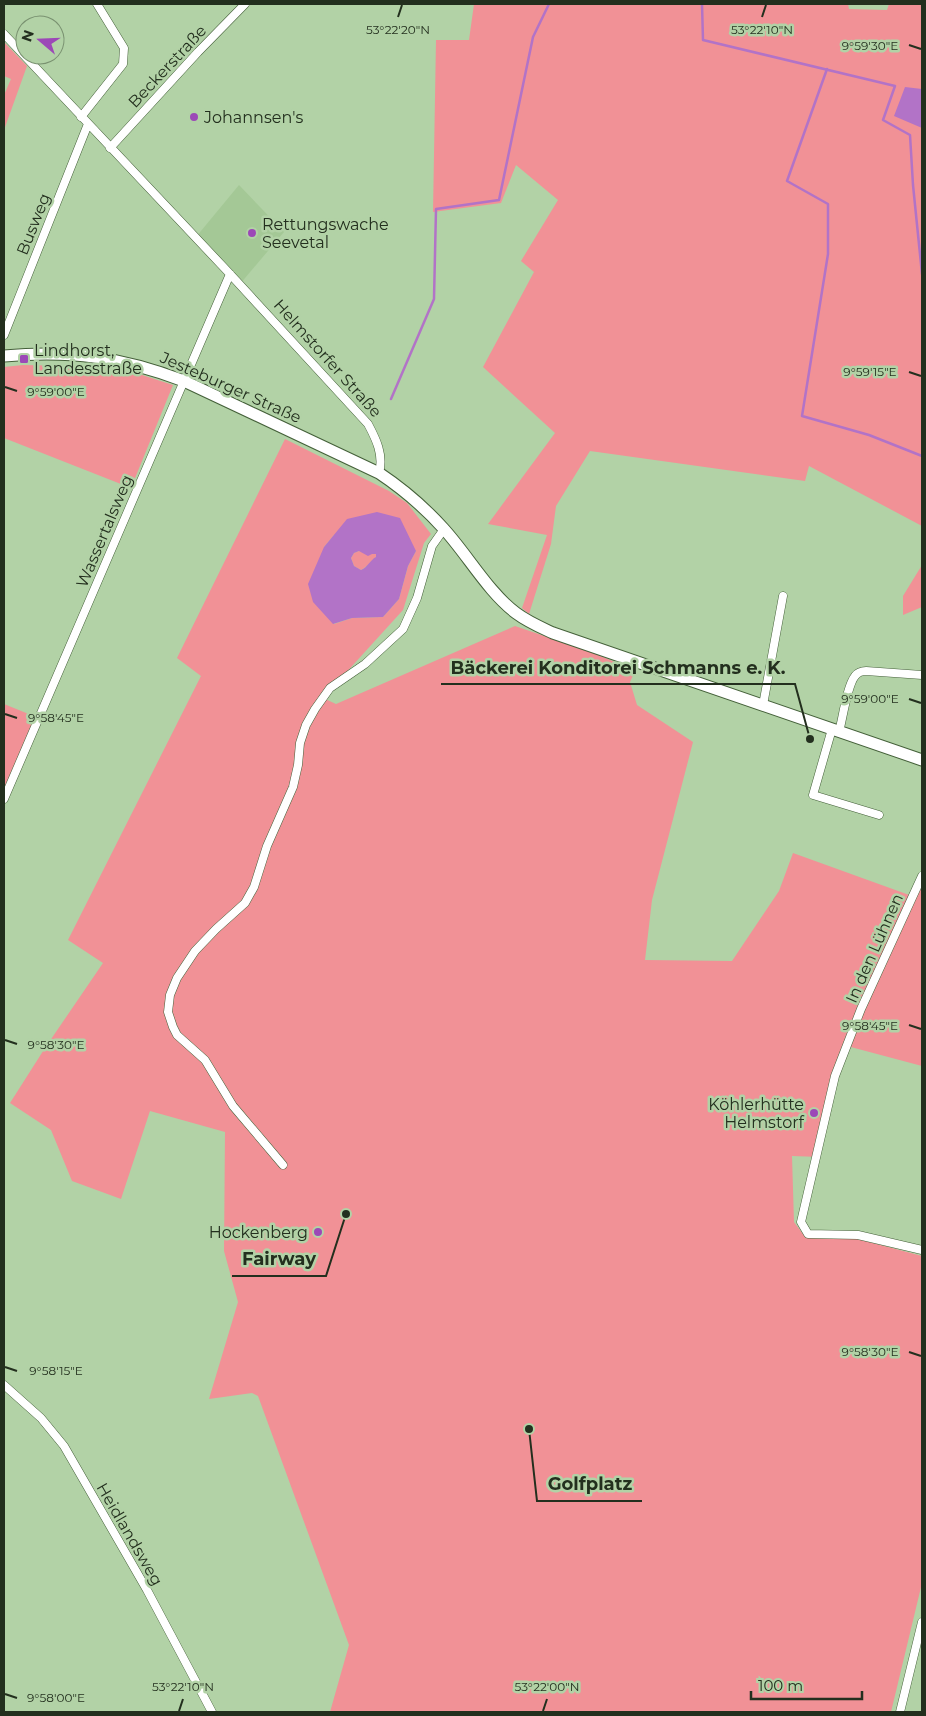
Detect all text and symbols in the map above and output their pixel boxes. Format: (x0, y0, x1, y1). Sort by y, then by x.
north arrow (15, 15, 65, 65)
street label: Beckerstraße (124, 21, 210, 111)
text: 53°22'20"N (366, 22, 430, 37)
text: 53°22'10"N (731, 22, 793, 37)
text: N (17, 27, 38, 44)
text: 9°59'30"E (842, 38, 898, 53)
place label: Johannsen's (203, 108, 303, 127)
marker: Johannsen's (188, 111, 200, 123)
street label: Busweg (12, 191, 54, 258)
place label: Rettungswache Seevetal (262, 215, 389, 252)
marker: Rettungswache Seevetal (246, 227, 258, 239)
street label: Helmstorfer Straße (270, 296, 385, 421)
place label: Lindhorst, Landesstraße (34, 341, 142, 378)
street label: Jesteburger Straße (156, 347, 304, 427)
marker: Lindhorst, Landesstraße (18, 353, 30, 365)
text: 9°59'15"E (843, 364, 897, 379)
text: 9°59'00"E (27, 384, 85, 399)
street label: Wassertalsweg (72, 472, 137, 590)
callout: Bäckerei Konditorei Schmanns e. K. (441, 651, 795, 684)
text: Bäckerei Konditorei Schmanns e. K. (451, 657, 786, 679)
text: 9°59'00"E (841, 691, 899, 706)
text: 9°58'45"E (28, 710, 84, 725)
street label: In den Lühnen (842, 891, 907, 1006)
text: 9°58'45"E (842, 1018, 898, 1033)
text: 9°58'30"E (28, 1037, 84, 1052)
place label: Köhlerhütte Helmstorf (708, 1095, 805, 1132)
marker: Köhlerhütte Helmstorf (808, 1107, 820, 1119)
place label: Hockenberg (209, 1223, 308, 1242)
marker: Hockenberg (312, 1226, 324, 1238)
callout: Fairway (232, 1243, 326, 1276)
text: Fairway (242, 1248, 316, 1270)
text: 9°58'30"E (842, 1344, 898, 1359)
text: 9°58'15"E (29, 1363, 83, 1378)
callout: Golfplatz (537, 1468, 642, 1501)
text: Golfplatz (548, 1473, 633, 1495)
street label: Heidlandsweg (93, 1480, 167, 1589)
scale bar (751, 1668, 862, 1700)
text: 100 m (758, 1676, 803, 1695)
text: 53°22'10"N (152, 1679, 214, 1694)
text: 53°22'00"N (514, 1679, 580, 1694)
text: 9°58'00"E (27, 1690, 85, 1705)

